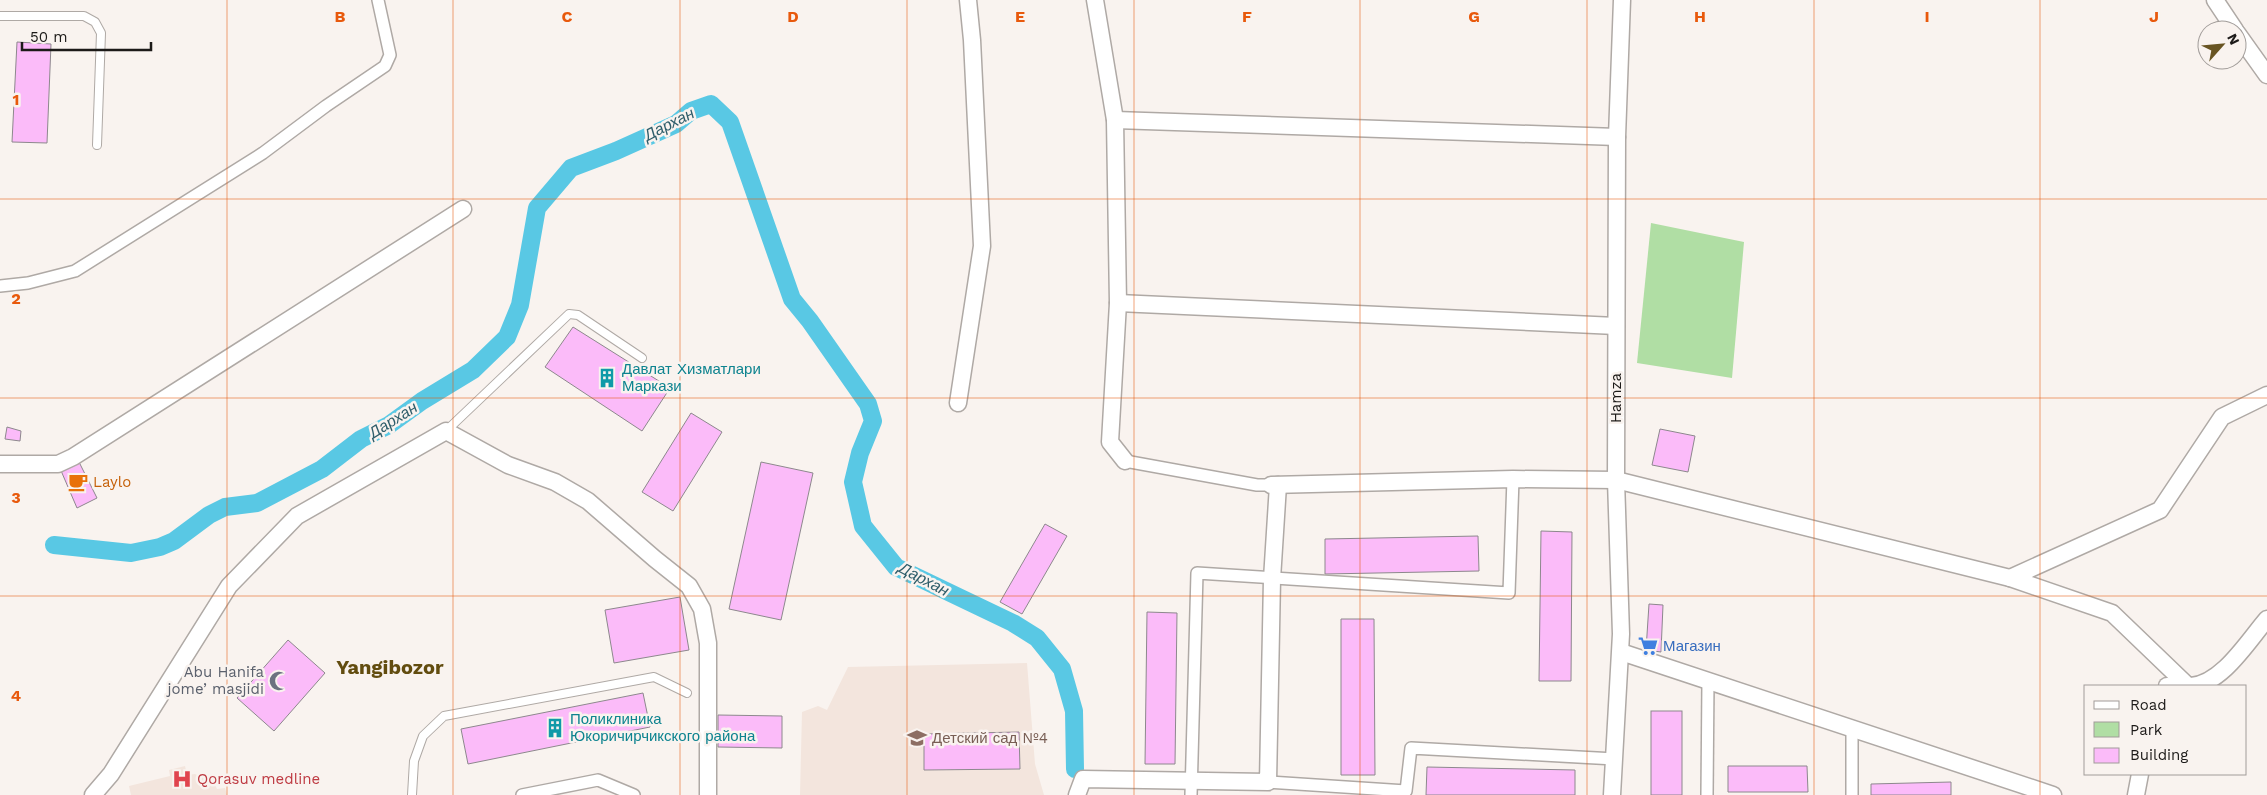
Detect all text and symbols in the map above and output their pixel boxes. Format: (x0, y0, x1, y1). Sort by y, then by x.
text: B (335, 7, 346, 26)
text: C (562, 7, 573, 26)
text: D (787, 7, 799, 26)
text: E (1015, 7, 1025, 26)
text: F (1242, 7, 1252, 26)
text: G (1468, 7, 1480, 26)
text: H (1694, 7, 1706, 26)
text: I (1924, 7, 1930, 26)
text: J (2149, 7, 2159, 26)
scale bar (22, 20, 151, 52)
north arrow (2197, 20, 2247, 70)
text: 50 m (30, 28, 67, 46)
text: N (2224, 31, 2243, 47)
text: 1 (13, 90, 19, 109)
water label: Дархан (639, 103, 698, 146)
text: 2 (11, 289, 21, 308)
place label: Давлат Хизматлари Маркази (622, 360, 761, 395)
building icon: Давлат Хизматлари Маркази (596, 367, 618, 389)
street label: Hamza (1607, 372, 1625, 423)
water label: Дархан (363, 398, 421, 443)
cafe icon: Laylo (67, 471, 89, 493)
place label: Laylo (93, 473, 131, 491)
text: 3 (11, 488, 21, 507)
water label: Дархан (894, 557, 952, 600)
supermarket icon: Магазин (1637, 635, 1659, 657)
place label: Магазин (1663, 637, 1721, 655)
district label: Yangibozor (336, 655, 444, 679)
place label: Abu Hanifa jome’ masjidi (166, 663, 265, 698)
mosque icon: Abu Hanifa jome’ masjidi (268, 670, 290, 692)
legend (2084, 685, 2247, 775)
text: 4 (11, 686, 21, 705)
text: Road (2130, 696, 2167, 714)
place label: Поликлиника Юкоричирчикского района (570, 710, 756, 745)
building icon: Поликлиника Юкоричирчикского района (544, 717, 566, 739)
text: Park (2130, 721, 2163, 739)
school or university icon: Детский сад №4 (906, 727, 928, 749)
place label: Детский сад №4 (932, 729, 1048, 747)
text: Building (2130, 746, 2188, 764)
hospital icon: Qorasuv medline (171, 768, 193, 790)
place label: Qorasuv medline (197, 770, 320, 788)

